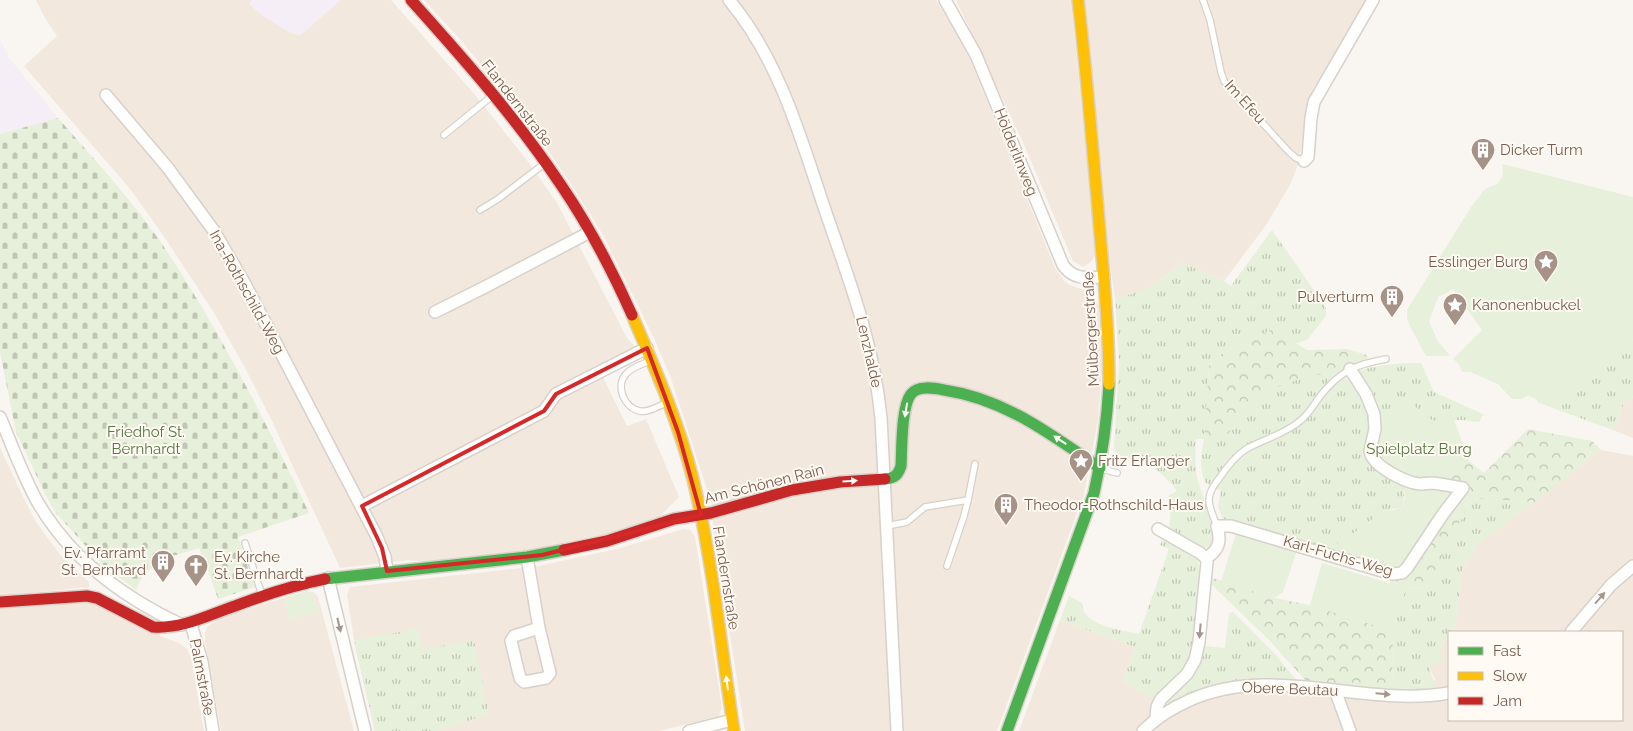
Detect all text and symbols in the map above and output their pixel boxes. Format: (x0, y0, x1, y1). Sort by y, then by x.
street label: Flandernstraße (478, 56, 556, 150)
street label: Im Efeu (1221, 76, 1269, 128)
street label: Hölderlinweg (990, 105, 1042, 199)
building icon: Dicker Turm (1470, 137, 1496, 171)
place label: Dicker Turm (1500, 141, 1583, 159)
street label: Ina-Rothschild-Weg (206, 227, 288, 357)
place icon: Esslinger Burg (1533, 249, 1559, 283)
place label: Esslinger Burg (1428, 253, 1528, 271)
street label: Mülbergerstraße (1079, 271, 1103, 387)
building icon: Pulverturm (1379, 284, 1405, 318)
place label: Pulverturm (1297, 288, 1374, 306)
place icon: Kanonenbuckel (1442, 292, 1468, 326)
place label: Kanonenbuckel (1472, 296, 1582, 314)
street label: Lenzhalde (852, 315, 886, 390)
one-way arrow (902, 402, 910, 418)
park label: Friedhof St. Bernhardt (107, 423, 185, 458)
one-way arrow (1054, 435, 1067, 445)
park label: Spielplatz Burg (1366, 440, 1472, 458)
place icon: Fritz Erlanger (1068, 448, 1094, 482)
place label: Fritz Erlanger (1098, 452, 1190, 470)
street label: Am Schönen Rain (702, 460, 826, 508)
one-way arrow (842, 476, 858, 484)
building icon: Theodor-Rothschild-Haus (993, 492, 1019, 526)
place label: Theodor-Rothschild-Haus (1024, 496, 1204, 514)
street label: Flandernstraße (709, 525, 743, 631)
street label: Karl-Fuchs-Weg (1281, 532, 1395, 580)
place label: Ev. Pfarramt St. Bernhard (61, 544, 146, 579)
place label: Ev. Kirche St. Bernhardt (214, 548, 304, 583)
building icon: Ev. Pfarramt St. Bernhard (150, 549, 176, 583)
church icon: Ev. Kirche St. Bernhardt (183, 553, 209, 587)
one-way arrow (1595, 591, 1606, 604)
one-way arrow (335, 618, 343, 633)
one-way arrow (1196, 623, 1204, 639)
legend (1448, 631, 1623, 721)
street label: Palmstraße (186, 637, 218, 717)
text: Fast (1493, 642, 1521, 660)
text: Slow (1493, 667, 1527, 685)
one-way arrow (723, 674, 731, 690)
street label: Obere Beutau (1241, 678, 1339, 700)
one-way arrow (1375, 690, 1391, 698)
text: Jam (1493, 692, 1522, 710)

